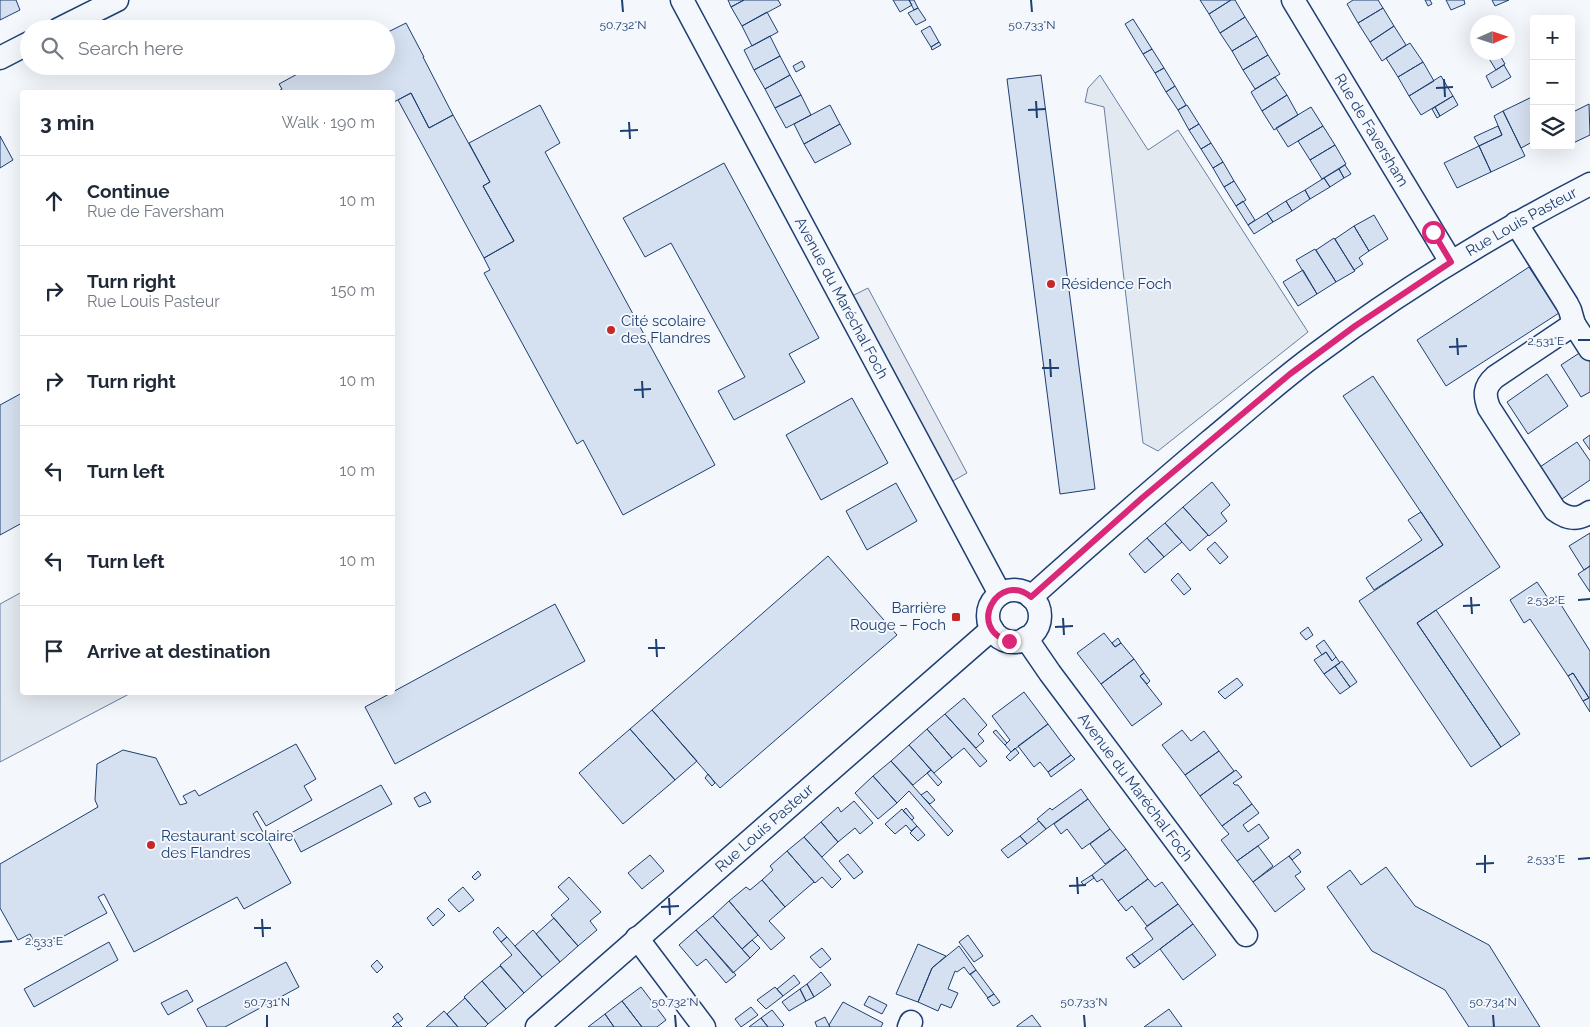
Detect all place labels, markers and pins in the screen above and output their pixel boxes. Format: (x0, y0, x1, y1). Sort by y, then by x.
place label: Résidence Foch (1061, 275, 1172, 293)
marker: Résidence Foch (1045, 278, 1057, 290)
place label: Cité scolaire des Flandres (621, 312, 710, 347)
marker: Cité scolaire des Flandres (605, 324, 617, 336)
place label: Barrière Rouge – Foch (850, 599, 946, 634)
marker: Barrière Rouge – Foch (950, 611, 962, 623)
place label: Restaurant scolaire des Flandres (161, 827, 294, 862)
marker: Restaurant scolaire des Flandres (145, 839, 157, 851)

